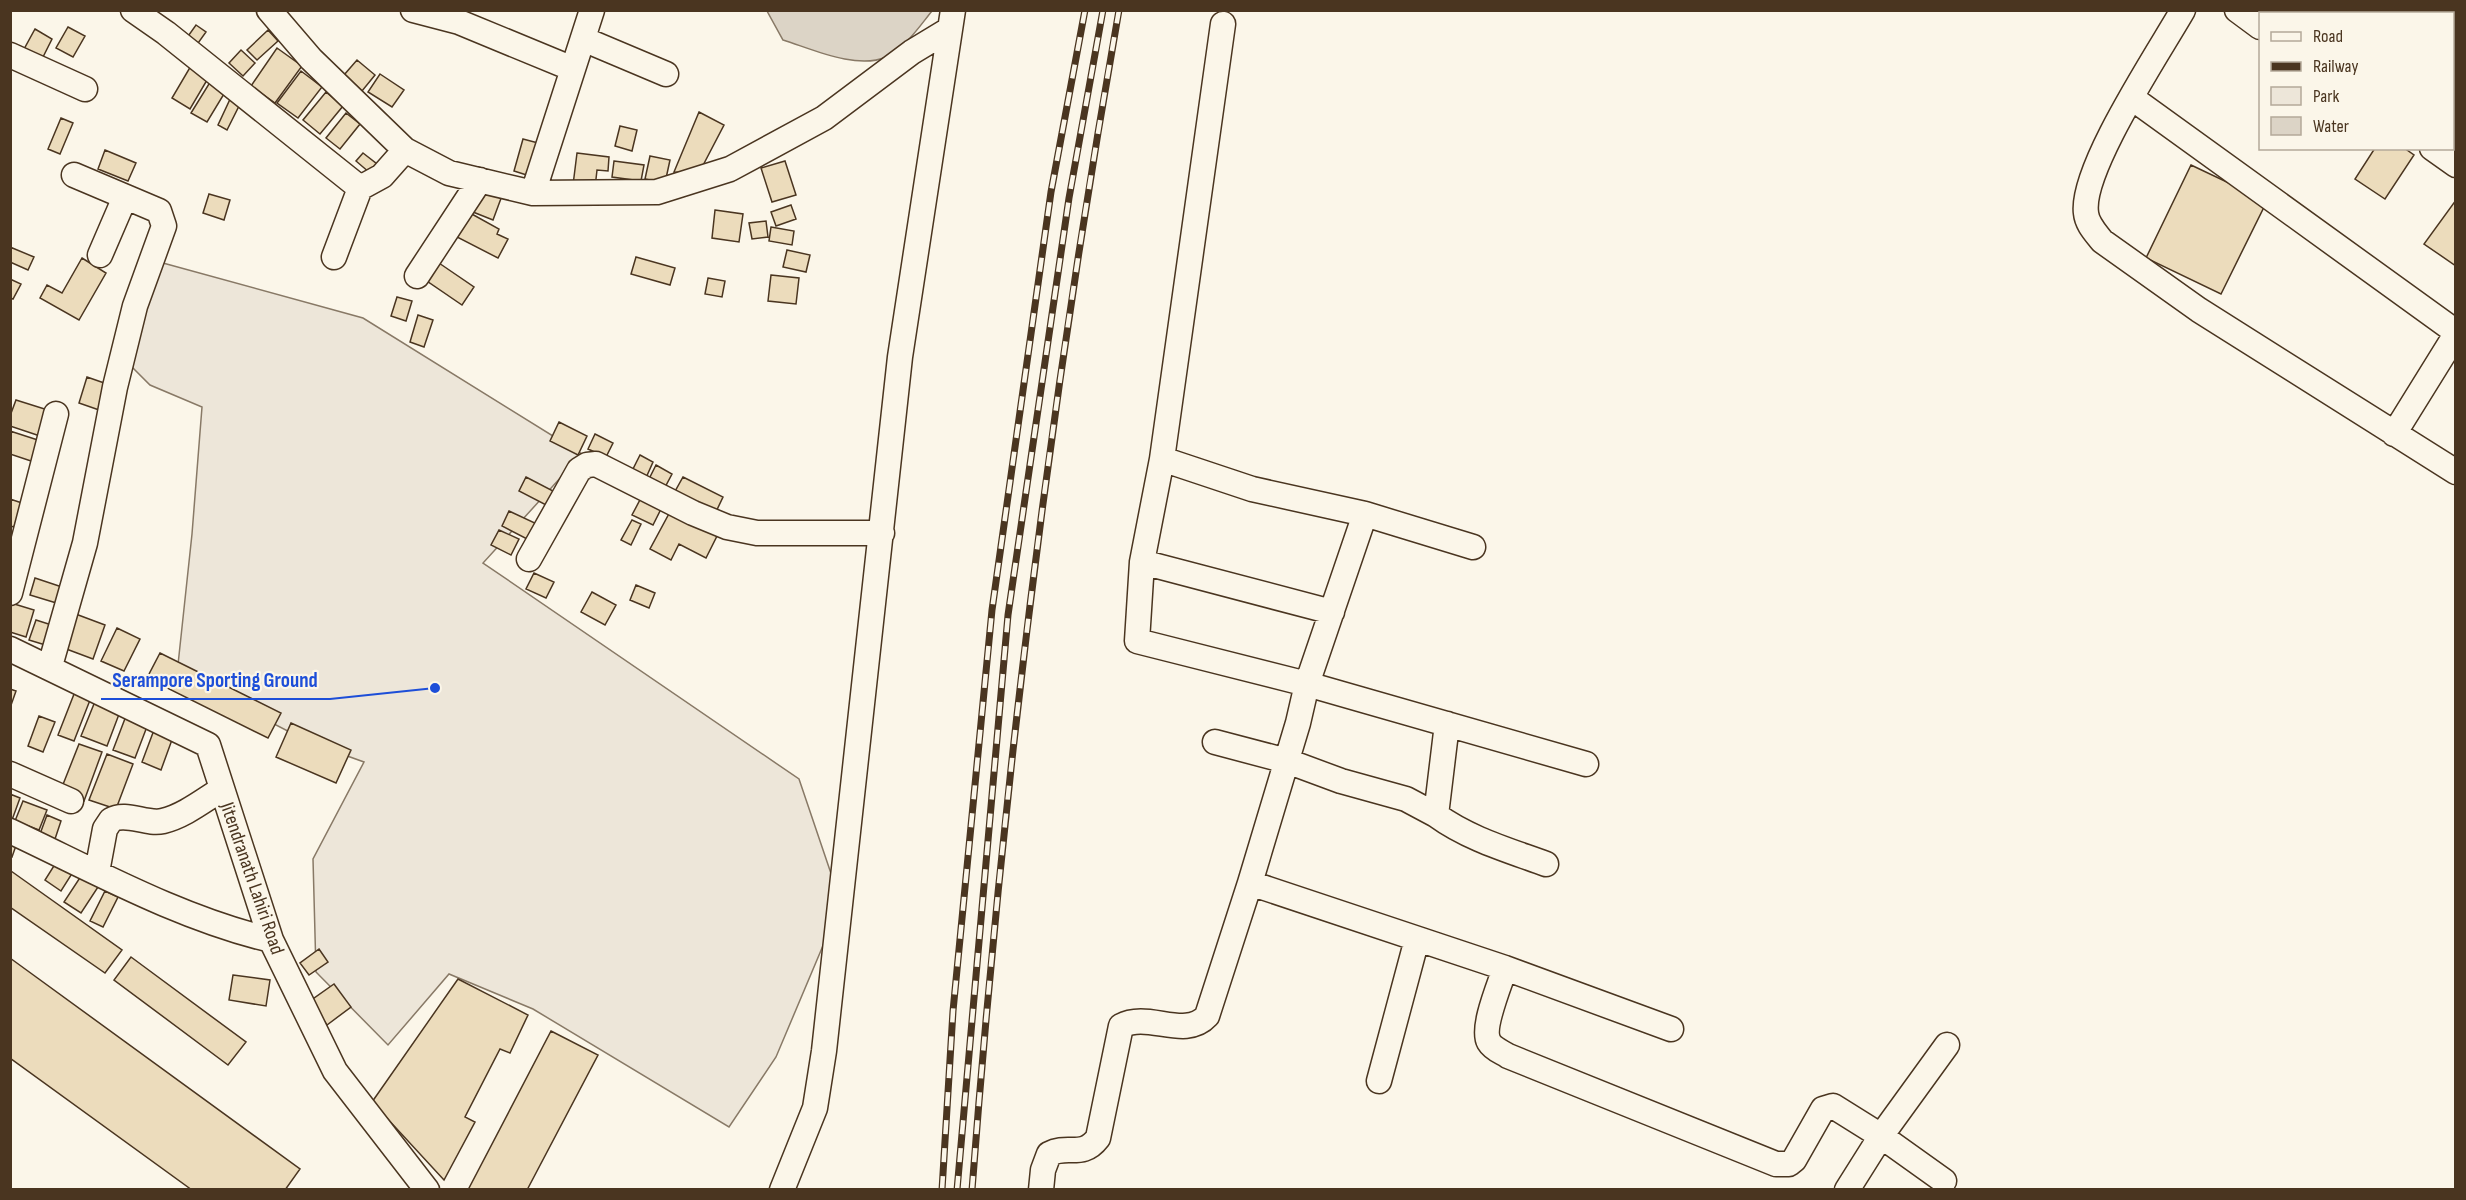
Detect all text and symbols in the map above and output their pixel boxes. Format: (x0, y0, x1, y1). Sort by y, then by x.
legend (2259, 12, 2454, 150)
text: Road (2313, 26, 2343, 47)
text: Railway (2313, 56, 2358, 77)
text: Park (2313, 86, 2339, 107)
text: Water (2313, 116, 2349, 137)
callout: Serampore Sporting Ground (101, 660, 330, 699)
text: Serampore Sporting Ground (112, 668, 318, 693)
street label: Jitendranath Lahiri Road (214, 798, 289, 958)

